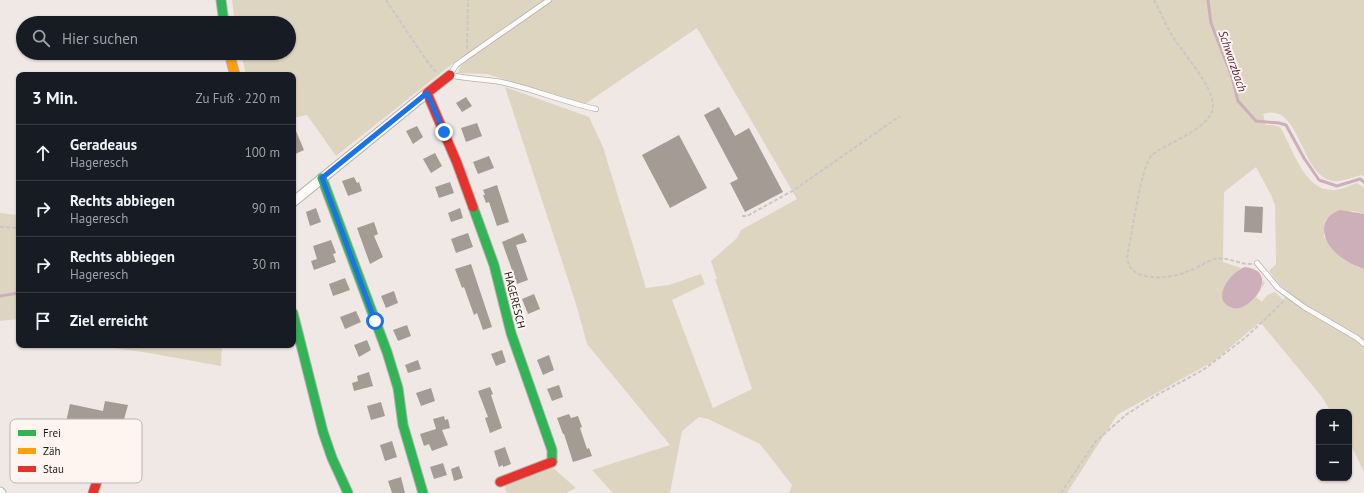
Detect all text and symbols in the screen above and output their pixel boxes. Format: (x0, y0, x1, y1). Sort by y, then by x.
search box (16, 16, 296, 60)
icon: search (30, 27, 52, 49)
water label: Schwarzbach (1215, 28, 1251, 94)
text: Hier suchen (62, 29, 138, 48)
text: 3 Min. (32, 87, 78, 109)
text: Zu Fuß · 220 m (196, 90, 280, 107)
route end (435, 123, 453, 141)
text: Geradeaus (70, 135, 137, 154)
icon: ahead (32, 142, 54, 164)
text: 100 m (245, 144, 280, 161)
text: Hageresch (70, 154, 128, 171)
text: Rechts abbiegen (70, 191, 175, 210)
icon: right (32, 198, 54, 220)
text: 90 m (252, 200, 280, 217)
text: Hageresch (70, 210, 128, 227)
text: Rechts abbiegen (70, 247, 175, 266)
icon: right (32, 254, 54, 276)
text: 30 m (252, 256, 280, 273)
text: Hageresch (70, 266, 128, 283)
street label: HAGERESCH (501, 270, 529, 330)
icon: arrive (32, 310, 54, 332)
text: Ziel erreicht (70, 311, 148, 330)
route start (366, 312, 384, 330)
map controls (1316, 409, 1352, 481)
button: + (1316, 409, 1352, 445)
legend (10, 419, 142, 483)
text: Frei (43, 426, 61, 440)
text: Zäh (43, 444, 60, 458)
button: − (1316, 445, 1352, 481)
text: Stau (43, 462, 64, 476)

